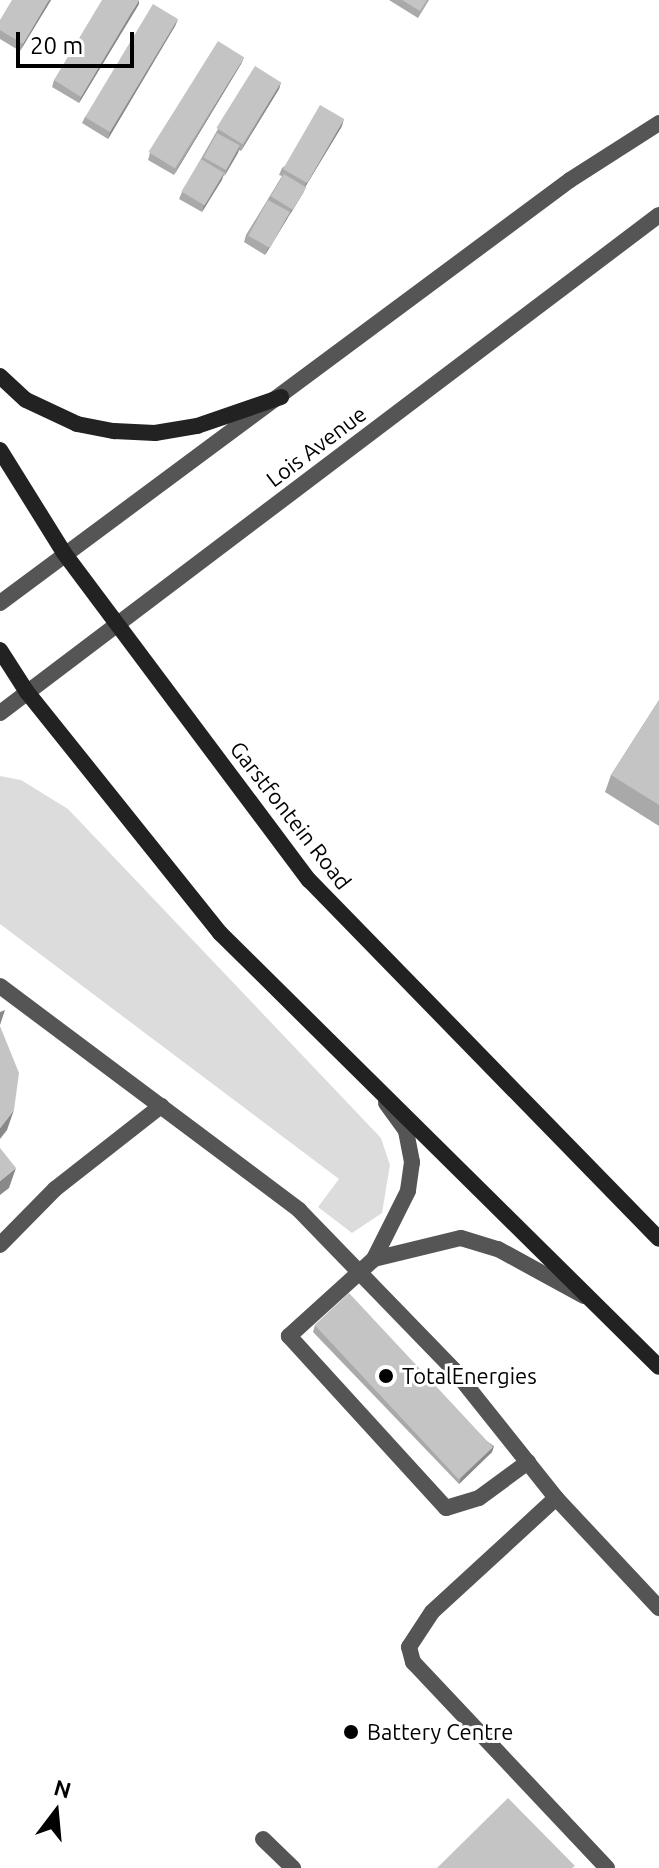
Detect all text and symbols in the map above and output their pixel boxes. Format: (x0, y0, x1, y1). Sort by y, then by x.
scale bar (20, 16, 138, 66)
text: 20 m (30, 32, 83, 59)
street label: Lois Avenue (261, 400, 371, 492)
street label: Garstfontein Road (225, 736, 357, 894)
place label: TotalEnergies (402, 1363, 537, 1389)
marker: TotalEnergies (377, 1367, 395, 1385)
place label: Battery Centre (367, 1719, 513, 1745)
marker: Battery Centre (342, 1723, 360, 1741)
north arrow (16, 1772, 96, 1852)
text: N (51, 1774, 74, 1803)

